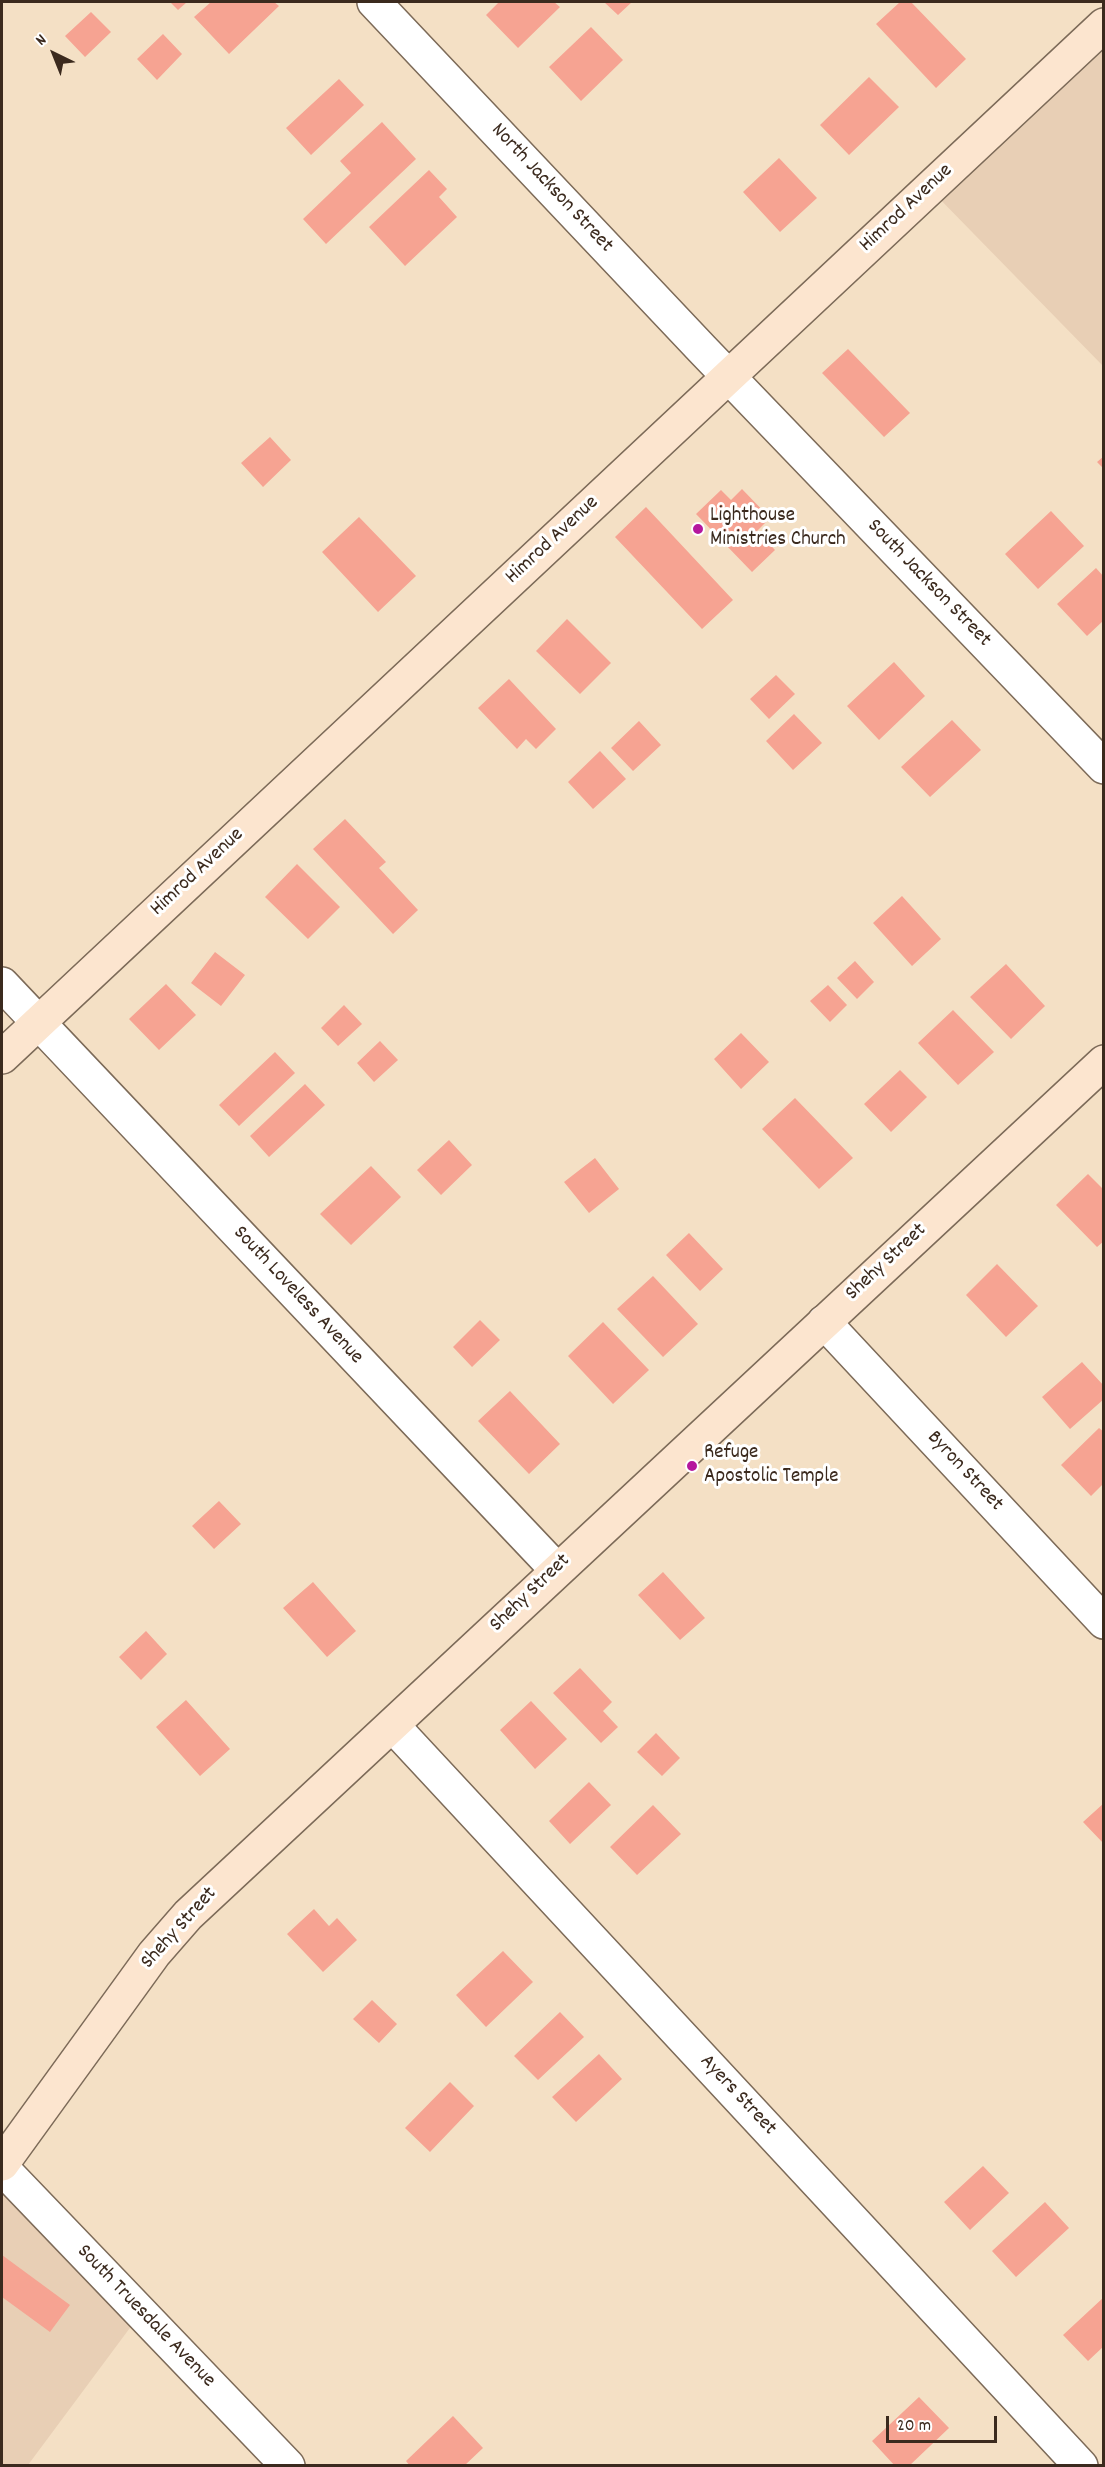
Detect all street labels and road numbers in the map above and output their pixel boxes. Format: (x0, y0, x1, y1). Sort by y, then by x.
street label: North Jackson Street (485, 119, 617, 259)
street label: Himrod Avenue (855, 159, 959, 259)
street label: Himrod Avenue (501, 491, 605, 591)
street label: South Jackson Street (861, 515, 995, 653)
street label: Himrod Avenue (146, 823, 250, 923)
street label: Shehy Street (841, 1219, 933, 1307)
street label: South Loveless Avenue (226, 1222, 368, 1370)
street label: Byron Street (920, 1426, 1008, 1518)
street label: Shehy Street (486, 1549, 576, 1639)
street label: Shehy Street (136, 1883, 224, 1975)
street label: Ayers Street (693, 2050, 781, 2142)
street label: South Truesdale Avenue (70, 2240, 220, 2394)

